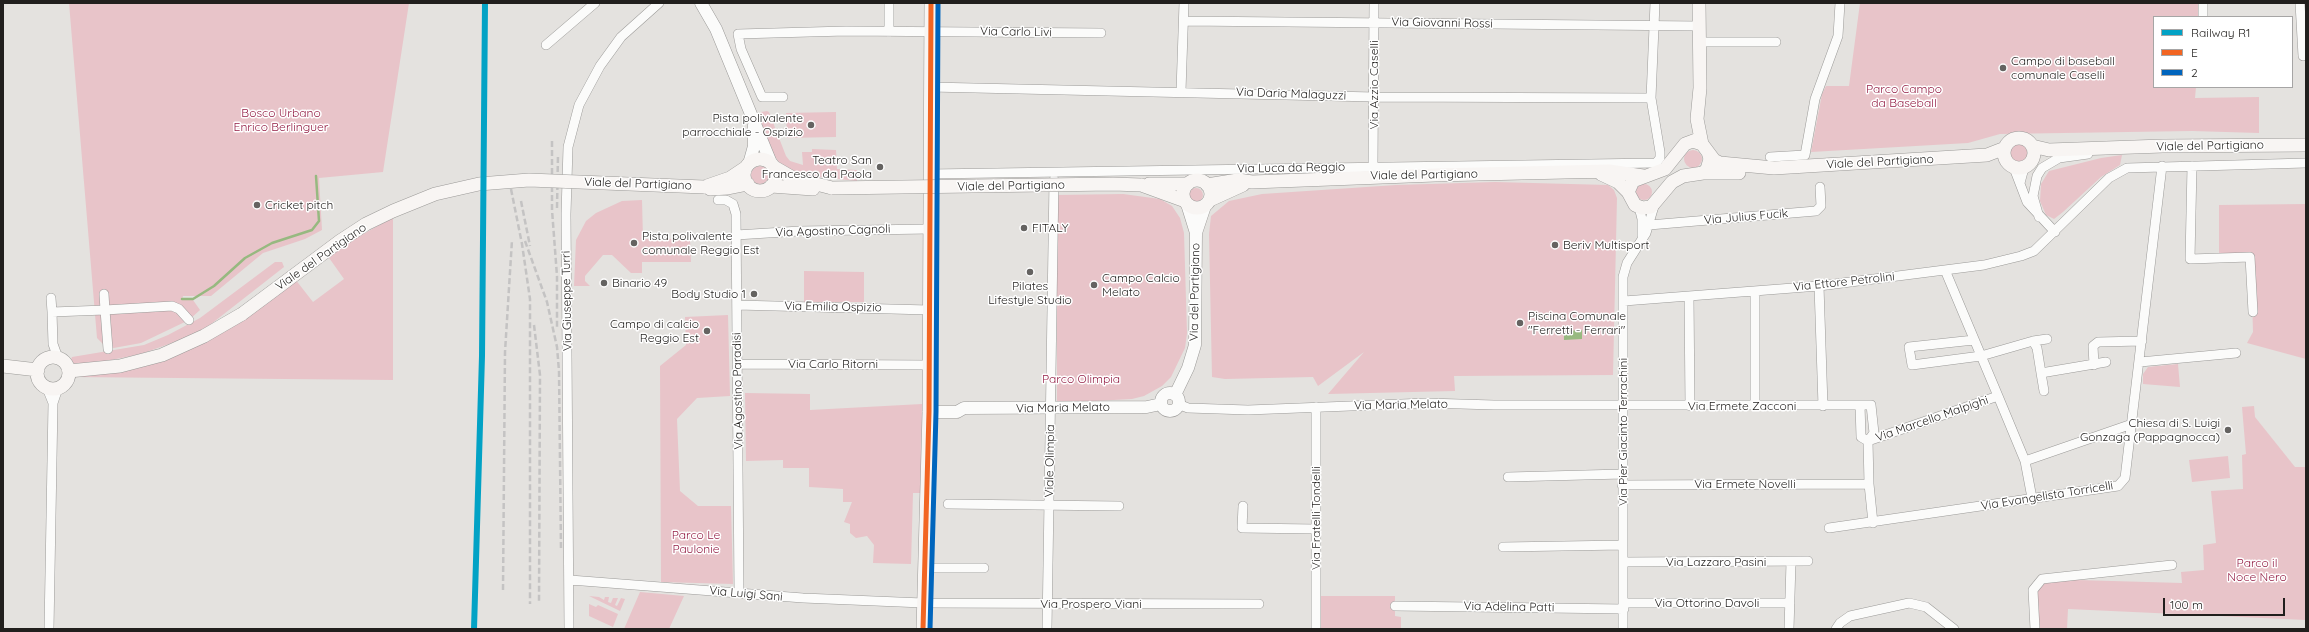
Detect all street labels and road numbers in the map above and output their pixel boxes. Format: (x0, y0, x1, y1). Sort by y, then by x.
street label: Via Giovanni Rossi (1391, 15, 1493, 31)
street label: Via Carlo Livi (980, 24, 1052, 40)
street label: Via Azzio Caselli (1367, 40, 1381, 130)
street label: Via Daria Malaguzzi (1236, 85, 1346, 103)
street label: Viale del Partigiano (2156, 138, 2264, 154)
street label: Viale del Partigiano (1826, 152, 1934, 172)
street label: Via Luca da Reggio (1237, 160, 1345, 176)
street label: Viale del Partigiano (1370, 167, 1478, 183)
street label: Viale del Partigiano (584, 175, 692, 193)
street label: Viale del Partigiano (957, 178, 1065, 194)
street label: Via Julius Fucik (1703, 206, 1789, 228)
street label: Viale del Partigiano (273, 220, 369, 294)
street label: Via Agostino Cagnoli (775, 222, 891, 240)
street label: Via del Partigiano (1187, 243, 1203, 341)
street label: Via Giuseppe Turri (559, 251, 575, 351)
street label: Via Ettore Petrolini (1793, 270, 1895, 294)
street label: Via Emilia Ospizio (784, 299, 882, 315)
street label: Via Agostino Paradisi (730, 332, 746, 450)
street label: Via Carlo Ritorni (788, 357, 878, 371)
street label: Via Pier Giacinto Terrachini (1616, 358, 1630, 506)
street label: Via Marcello Malpighi (1874, 393, 1990, 445)
street label: Via Maria Melato (1354, 397, 1448, 413)
street label: Via Ermete Zacconi (1688, 399, 1796, 413)
street label: Via Maria Melato (1016, 400, 1110, 416)
street label: Viale Olimpia (1042, 424, 1058, 498)
street label: Via Fratelli Tondelli (1309, 466, 1323, 570)
street label: Via Ermete Novelli (1694, 477, 1796, 491)
street label: Via Evangelista Torricelli (1980, 478, 2114, 514)
street label: Via Lazzaro Pasini (1666, 555, 1766, 569)
street label: Via Luigi Sani (709, 584, 783, 604)
street label: Via Ottorino Davoli (1655, 596, 1759, 610)
street label: Via Prospero Viani (1040, 597, 1142, 611)
street label: Via Adelina Patti (1463, 599, 1555, 615)

